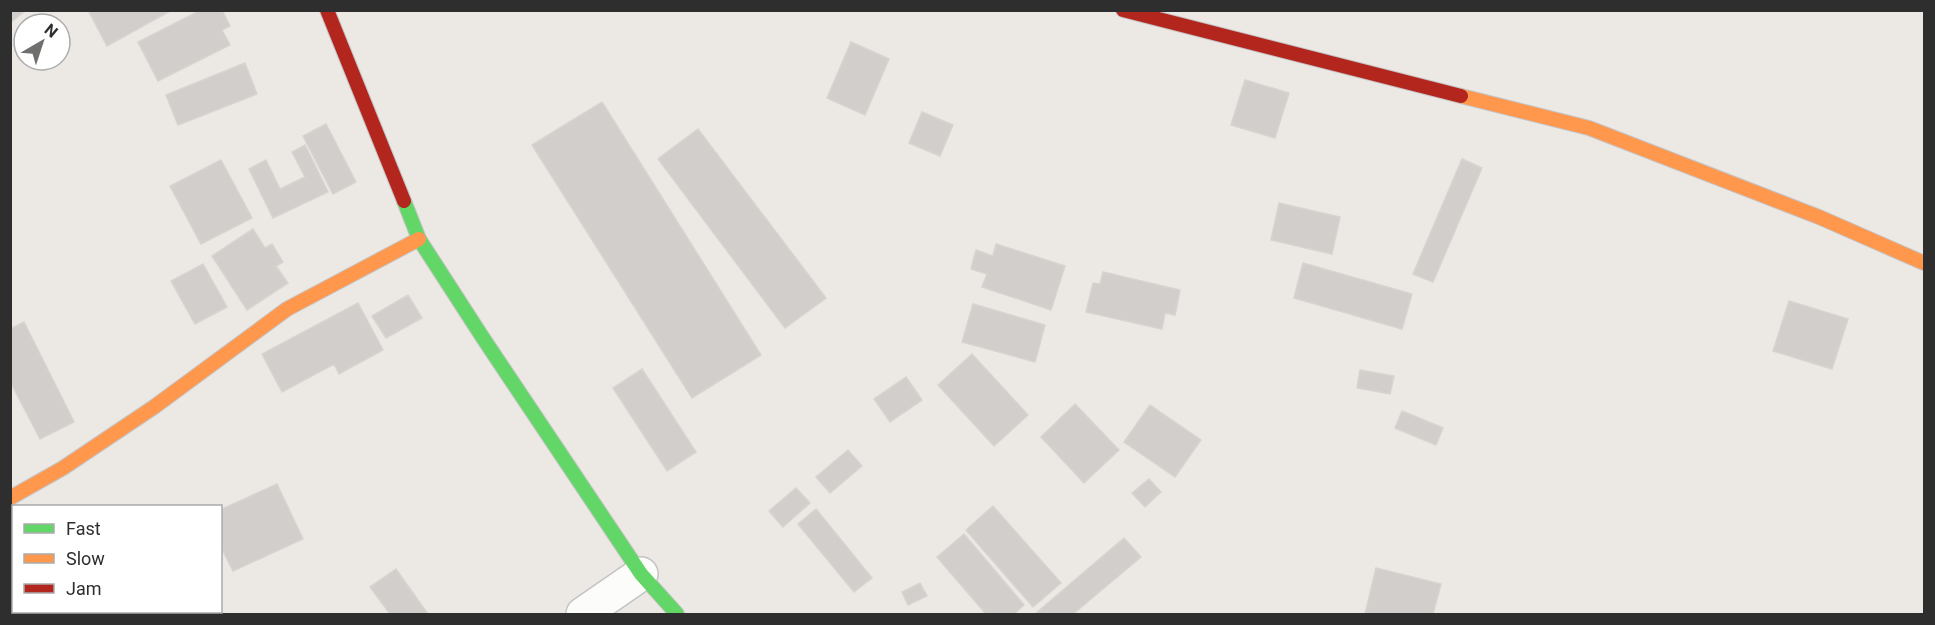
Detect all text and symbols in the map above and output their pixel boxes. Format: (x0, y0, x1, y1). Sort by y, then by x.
north arrow (12, 12, 72, 72)
text: N (41, 20, 61, 42)
legend (12, 505, 222, 613)
text: Fast (66, 518, 101, 539)
text: Slow (66, 548, 105, 569)
text: Jam (66, 578, 102, 599)

